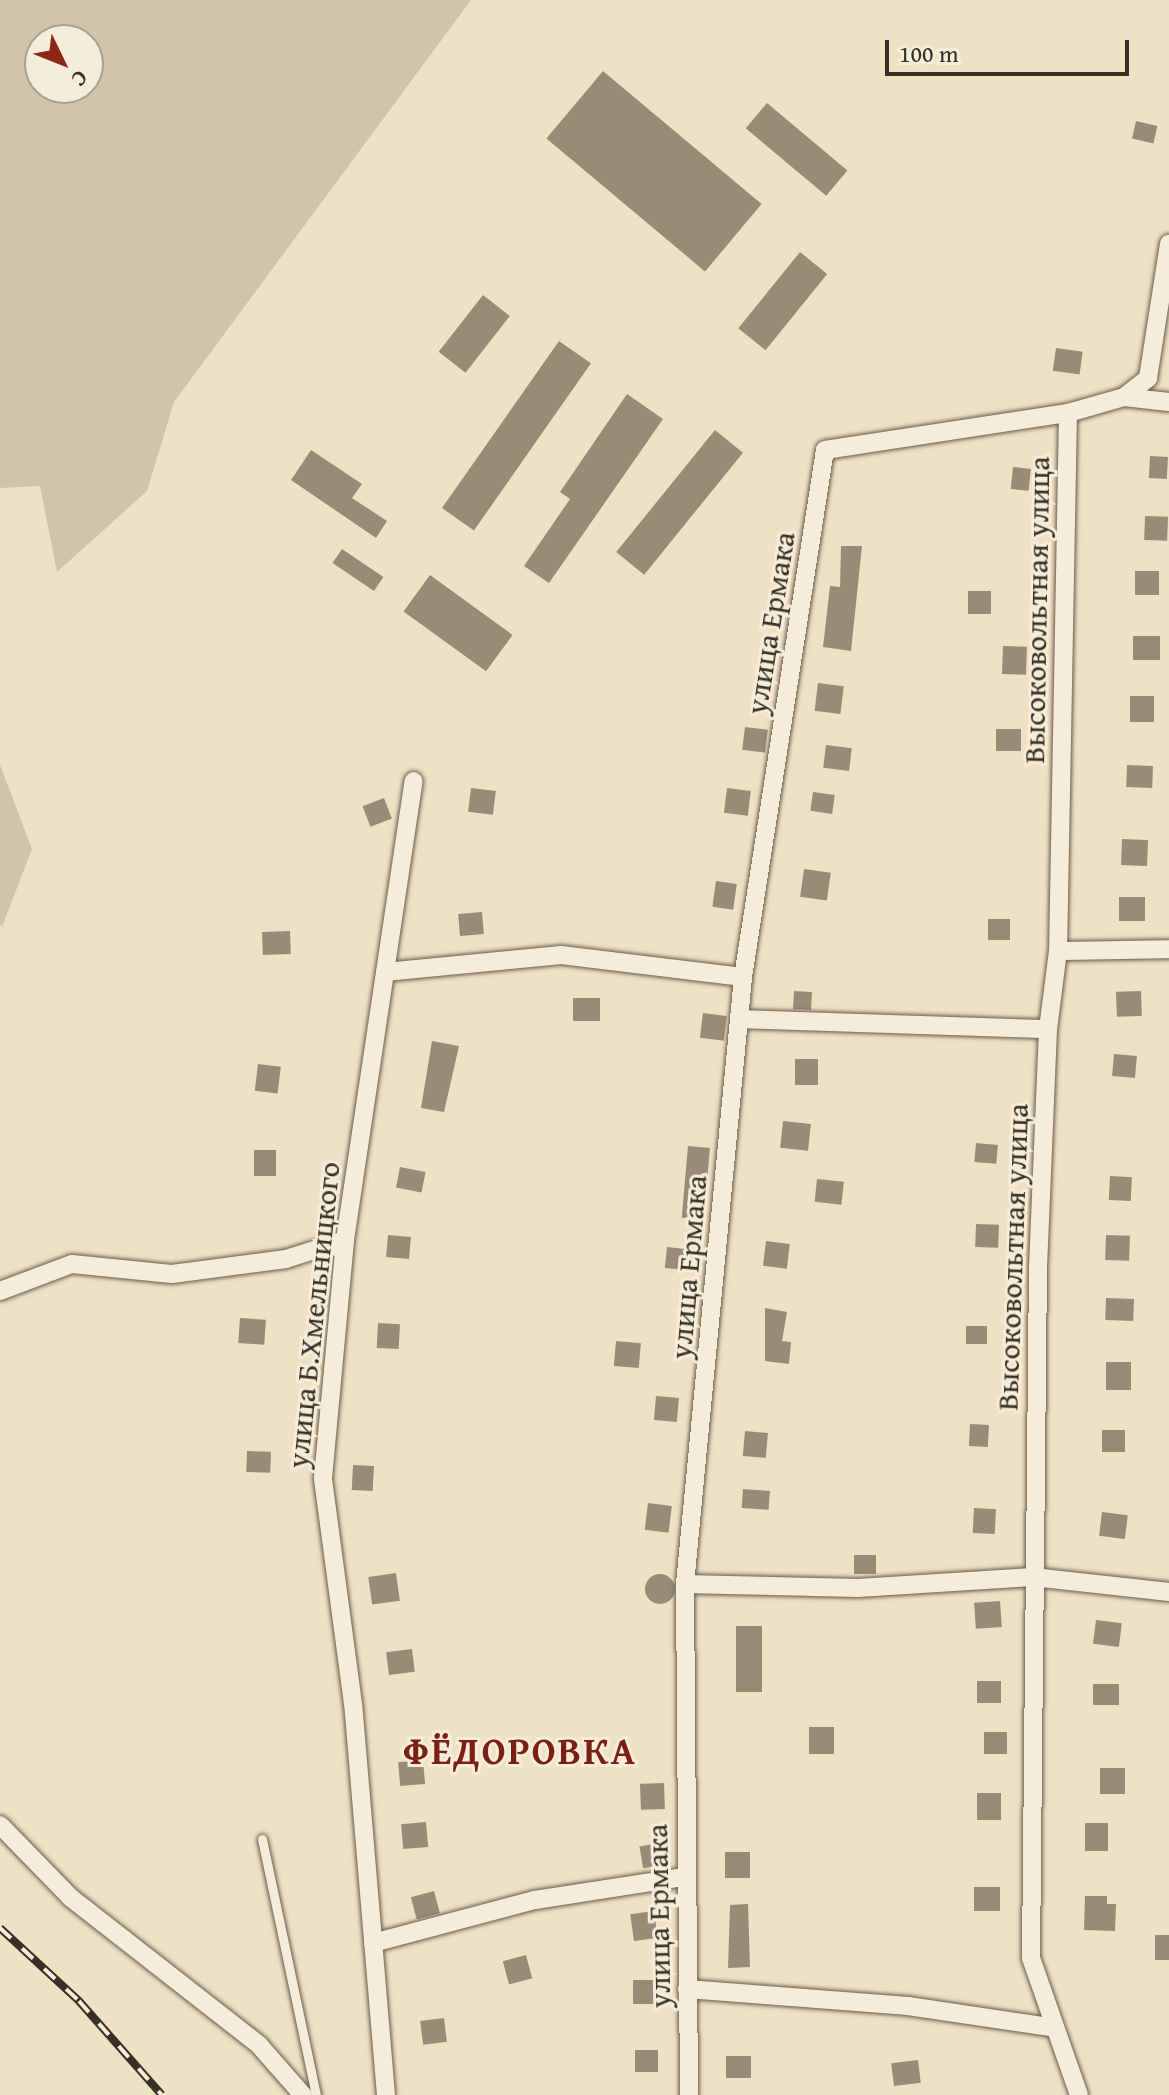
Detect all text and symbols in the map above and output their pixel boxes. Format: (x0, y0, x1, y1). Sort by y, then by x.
north arrow (24, 24, 104, 104)
scale bar (889, 24, 1133, 74)
text: 100 m (899, 36, 959, 71)
text: С (64, 64, 96, 94)
street label: Высоковольтная улица (1015, 456, 1057, 764)
street label: улица Ермака (738, 529, 802, 717)
street label: Высоковольтная улица (989, 1103, 1035, 1411)
street label: улица Б.Хмельницкого (279, 1160, 347, 1470)
street label: улица Ермака (662, 1173, 714, 1361)
district label: ФЁДОРОВКА (403, 1728, 637, 1774)
street label: улица Ермака (638, 1823, 678, 2009)

